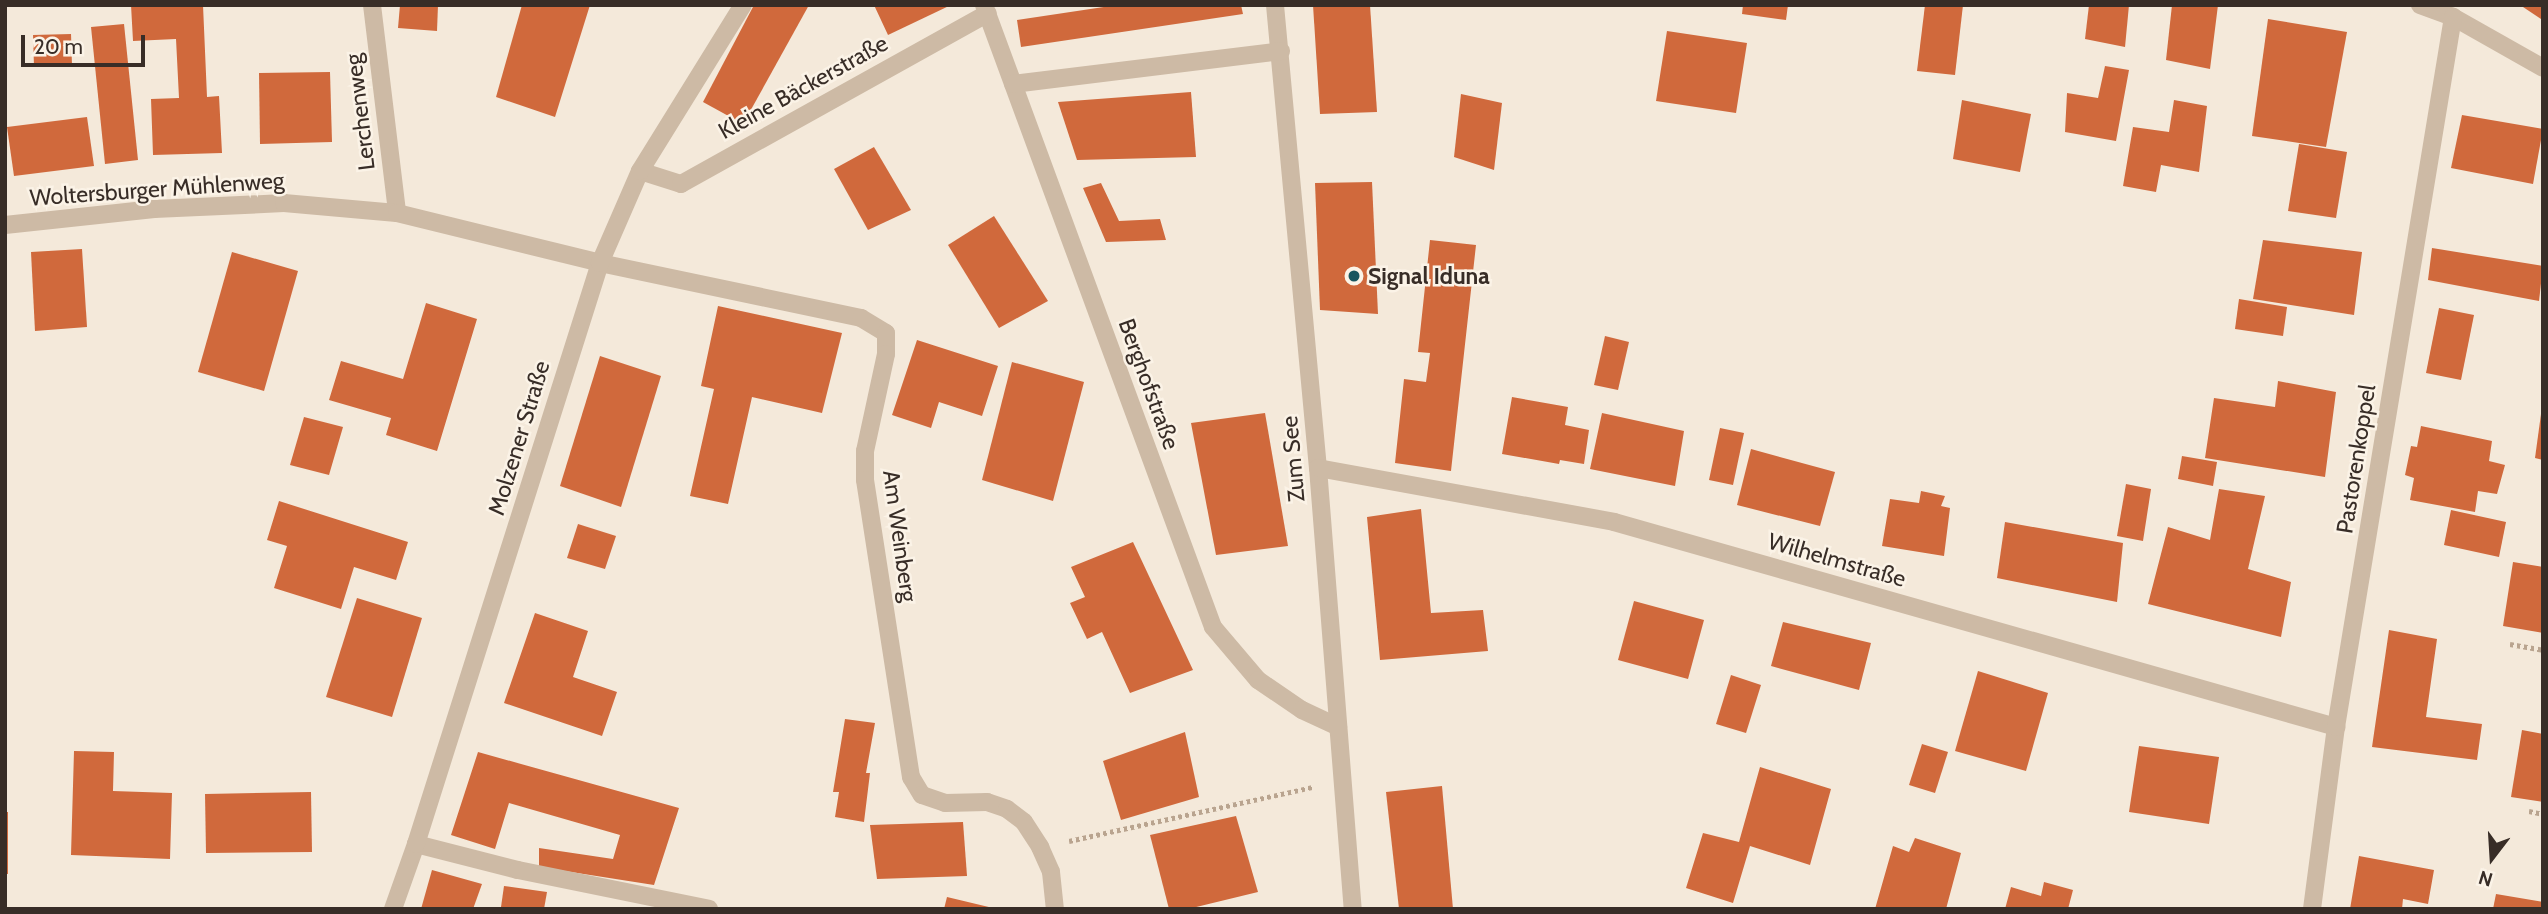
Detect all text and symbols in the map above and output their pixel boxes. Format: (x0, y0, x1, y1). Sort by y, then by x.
scale bar (24, 21, 149, 65)
street label: Kleine Bäckerstraße (714, 29, 892, 145)
text: 20 m (34, 34, 83, 59)
street label: Lerchenweg (339, 52, 381, 172)
street label: Woltersburger Mühlenweg (29, 166, 285, 212)
place label: Signal Iduna (1368, 262, 1490, 290)
marker: Signal Iduna (1346, 268, 1362, 284)
street label: Berghofstraße (1113, 315, 1185, 453)
street label: Molzener Straße (482, 358, 556, 518)
street label: Pastorenkoppel (2331, 382, 2381, 536)
street label: Zum See (1275, 415, 1311, 503)
street label: Am Weinberg (877, 468, 923, 604)
street label: Wilhelmstraße (1765, 527, 1909, 593)
north arrow (2457, 823, 2527, 893)
text: N (2476, 866, 2496, 892)

